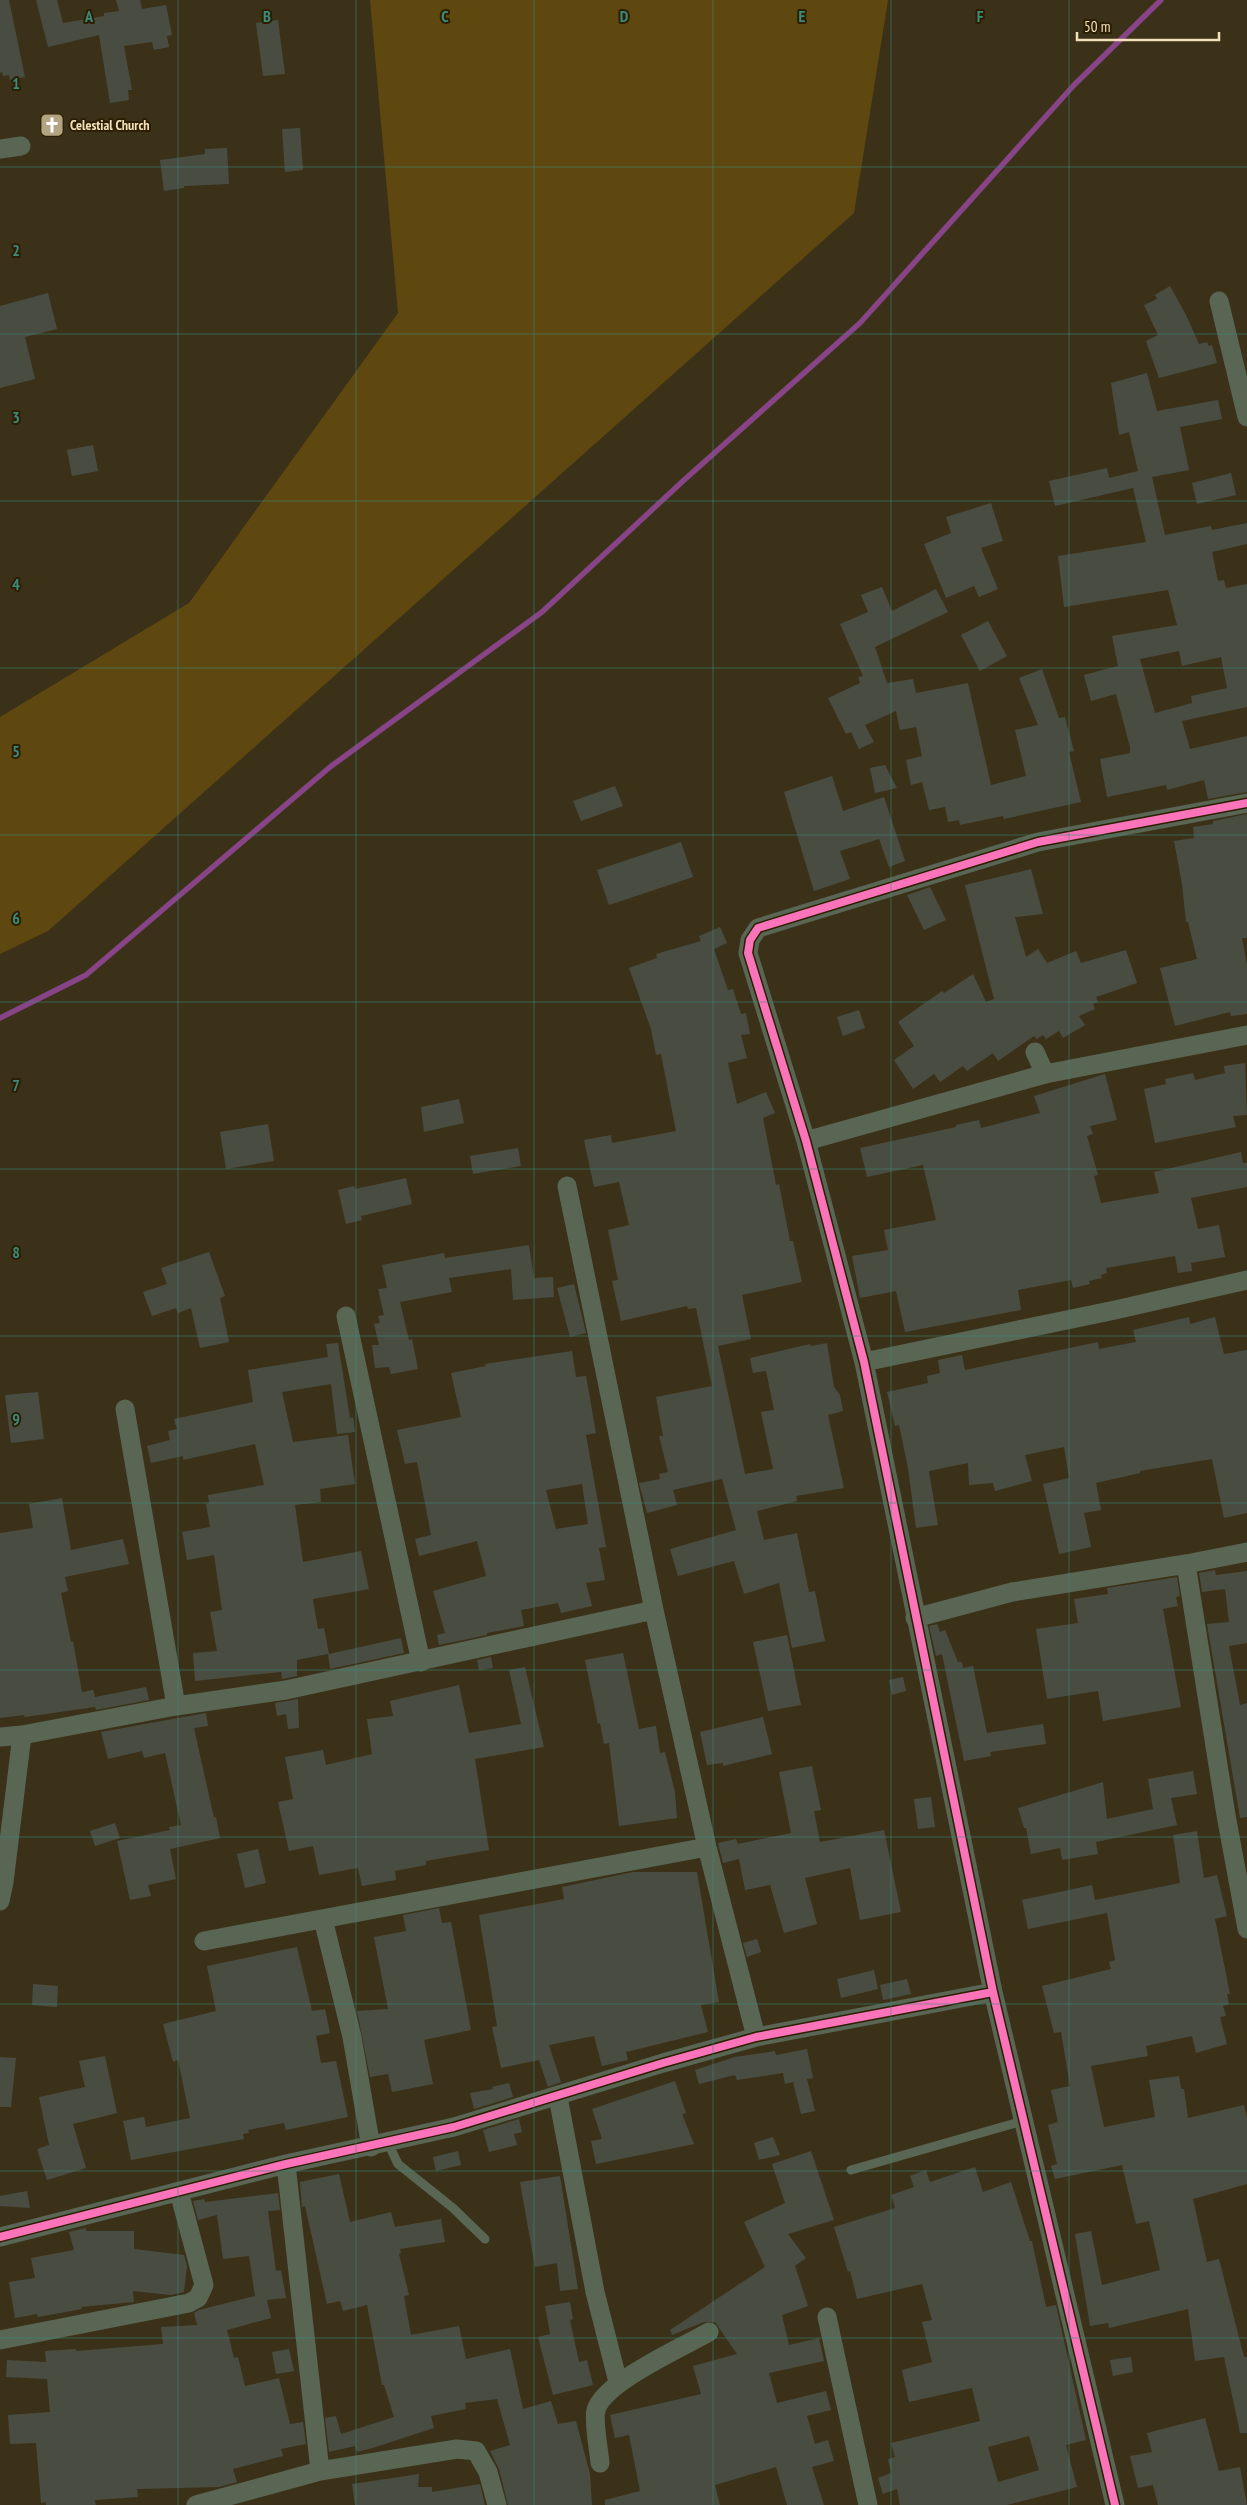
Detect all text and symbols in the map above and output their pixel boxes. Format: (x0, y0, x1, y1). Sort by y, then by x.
text: A (84, 6, 94, 26)
text: B (263, 6, 271, 26)
text: C (441, 6, 449, 26)
text: D (620, 6, 629, 26)
text: E (799, 6, 806, 26)
text: F (977, 6, 984, 26)
scale bar (1077, 10, 1220, 42)
text: 50 m (1084, 17, 1110, 36)
text: 1 (12, 73, 20, 93)
church icon: Celestial Church (39, 112, 65, 138)
place label: Celestial Church (70, 116, 150, 134)
text: 2 (12, 240, 20, 260)
text: 3 (12, 407, 20, 427)
text: 4 (12, 574, 20, 594)
text: 5 (12, 741, 20, 761)
text: 6 (12, 908, 20, 928)
text: 7 (12, 1075, 20, 1095)
text: 8 (12, 1242, 20, 1262)
text: 9 (12, 1409, 20, 1429)

